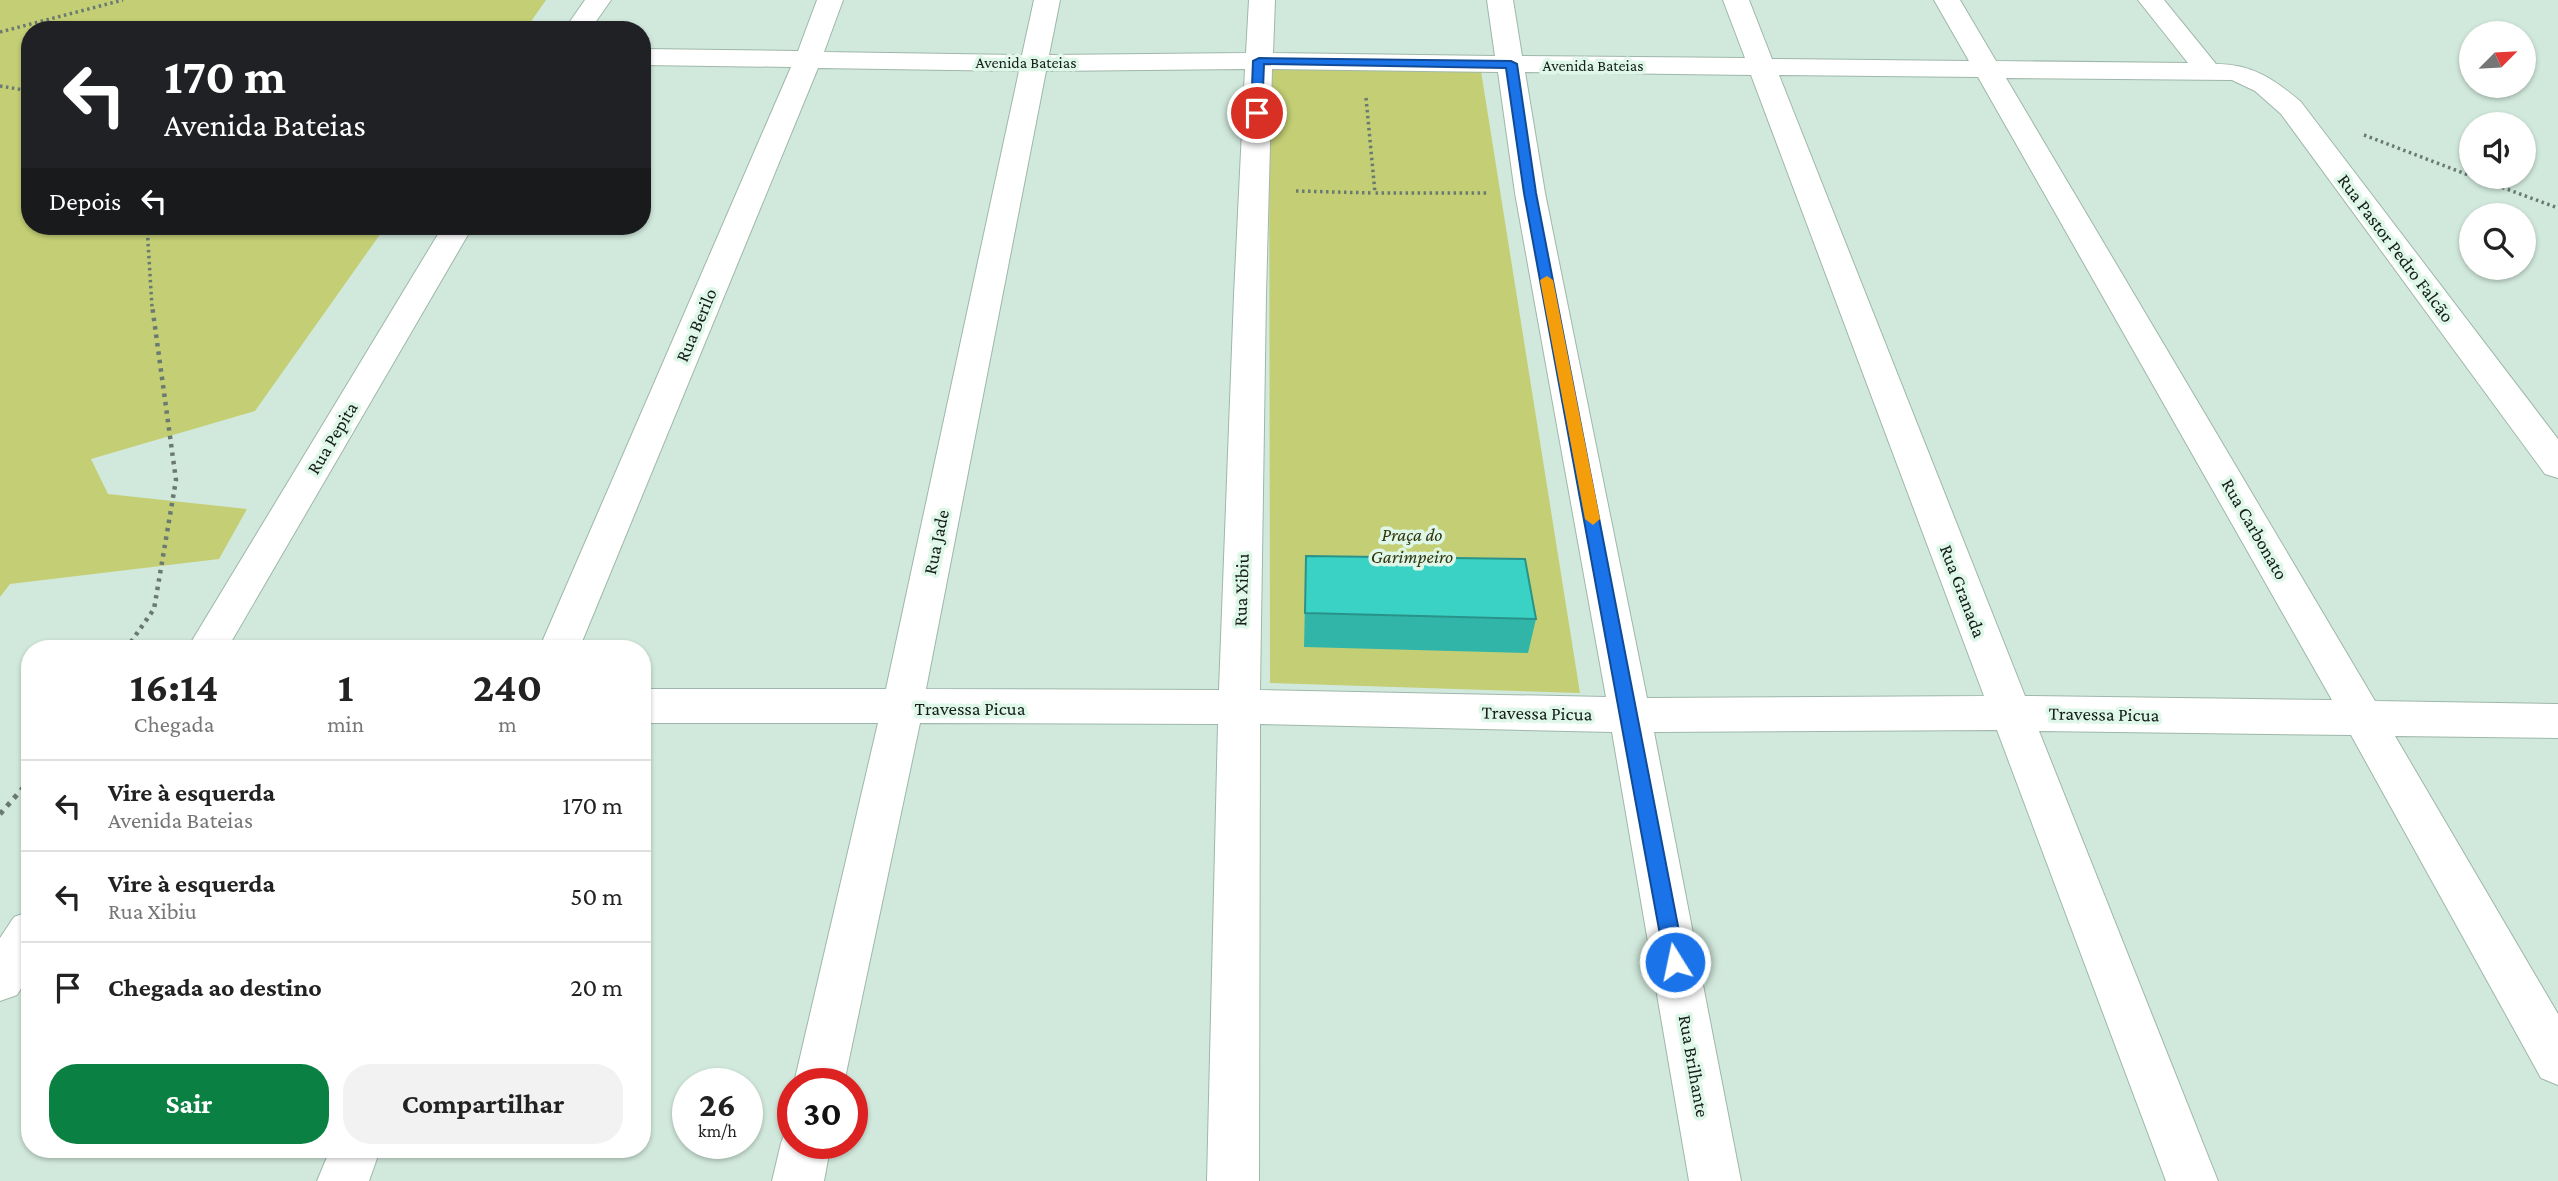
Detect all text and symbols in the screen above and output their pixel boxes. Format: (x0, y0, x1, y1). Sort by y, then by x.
north arrow (2459, 21, 2536, 98)
map controls (2459, 21, 2536, 280)
icon: left (49, 49, 140, 140)
text: 170 m (164, 49, 286, 104)
street label: Avenida Bateias (976, 54, 1076, 71)
street label: Avenida Bateias (1543, 57, 1643, 74)
pin (1227, 83, 1287, 143)
icon: arrive (1238, 94, 1276, 132)
text: Avenida Bateias (164, 107, 366, 143)
button: sound (2459, 112, 2536, 189)
street label: Rua Pastor Pedro Falcão (2333, 170, 2459, 326)
icon: left (135, 182, 173, 220)
text: Depois (49, 187, 121, 216)
button: search (2459, 203, 2536, 280)
street label: Rua Berilo (671, 285, 721, 365)
street label: Rua Pepita (302, 398, 362, 478)
street label: Rua Carbonato (2218, 475, 2292, 583)
street label: Rua Jade (919, 508, 953, 576)
park label: Praça do Garimpeiro (1371, 524, 1453, 567)
street label: Rua Granada (1936, 542, 1990, 641)
street label: Rua Xibiu (1229, 553, 1253, 627)
text: 16:14 (130, 663, 218, 710)
text: 1 (338, 663, 353, 710)
text: 240 (473, 663, 542, 710)
street label: Travessa Picua (915, 698, 1026, 719)
street label: Travessa Picua (1481, 702, 1593, 724)
street label: Travessa Picua (2048, 703, 2160, 725)
text: Chegada (134, 711, 214, 737)
text: min (327, 711, 364, 737)
text: m (498, 711, 517, 737)
text: Vire à esquerda (108, 778, 275, 807)
icon: left (49, 787, 87, 825)
text: 170 m (562, 791, 623, 820)
text: Avenida Bateias (108, 807, 253, 833)
text: Vire à esquerda (108, 869, 275, 898)
icon: left (49, 878, 87, 916)
text: 50 m (570, 882, 623, 911)
text: Rua Xibiu (108, 898, 197, 924)
position arrow (1638, 925, 1712, 999)
icon: arrive (49, 969, 87, 1007)
text: Chegada ao destino (108, 973, 322, 1002)
text: 20 m (570, 973, 623, 1002)
street label: Rua Brilhante (1675, 1013, 1713, 1119)
button: Sair (49, 1064, 329, 1144)
button: Compartilhar (343, 1064, 623, 1144)
speed limit sign: 30 (777, 1068, 868, 1159)
text: 26 (699, 1085, 736, 1124)
text: km/h (698, 1121, 737, 1141)

